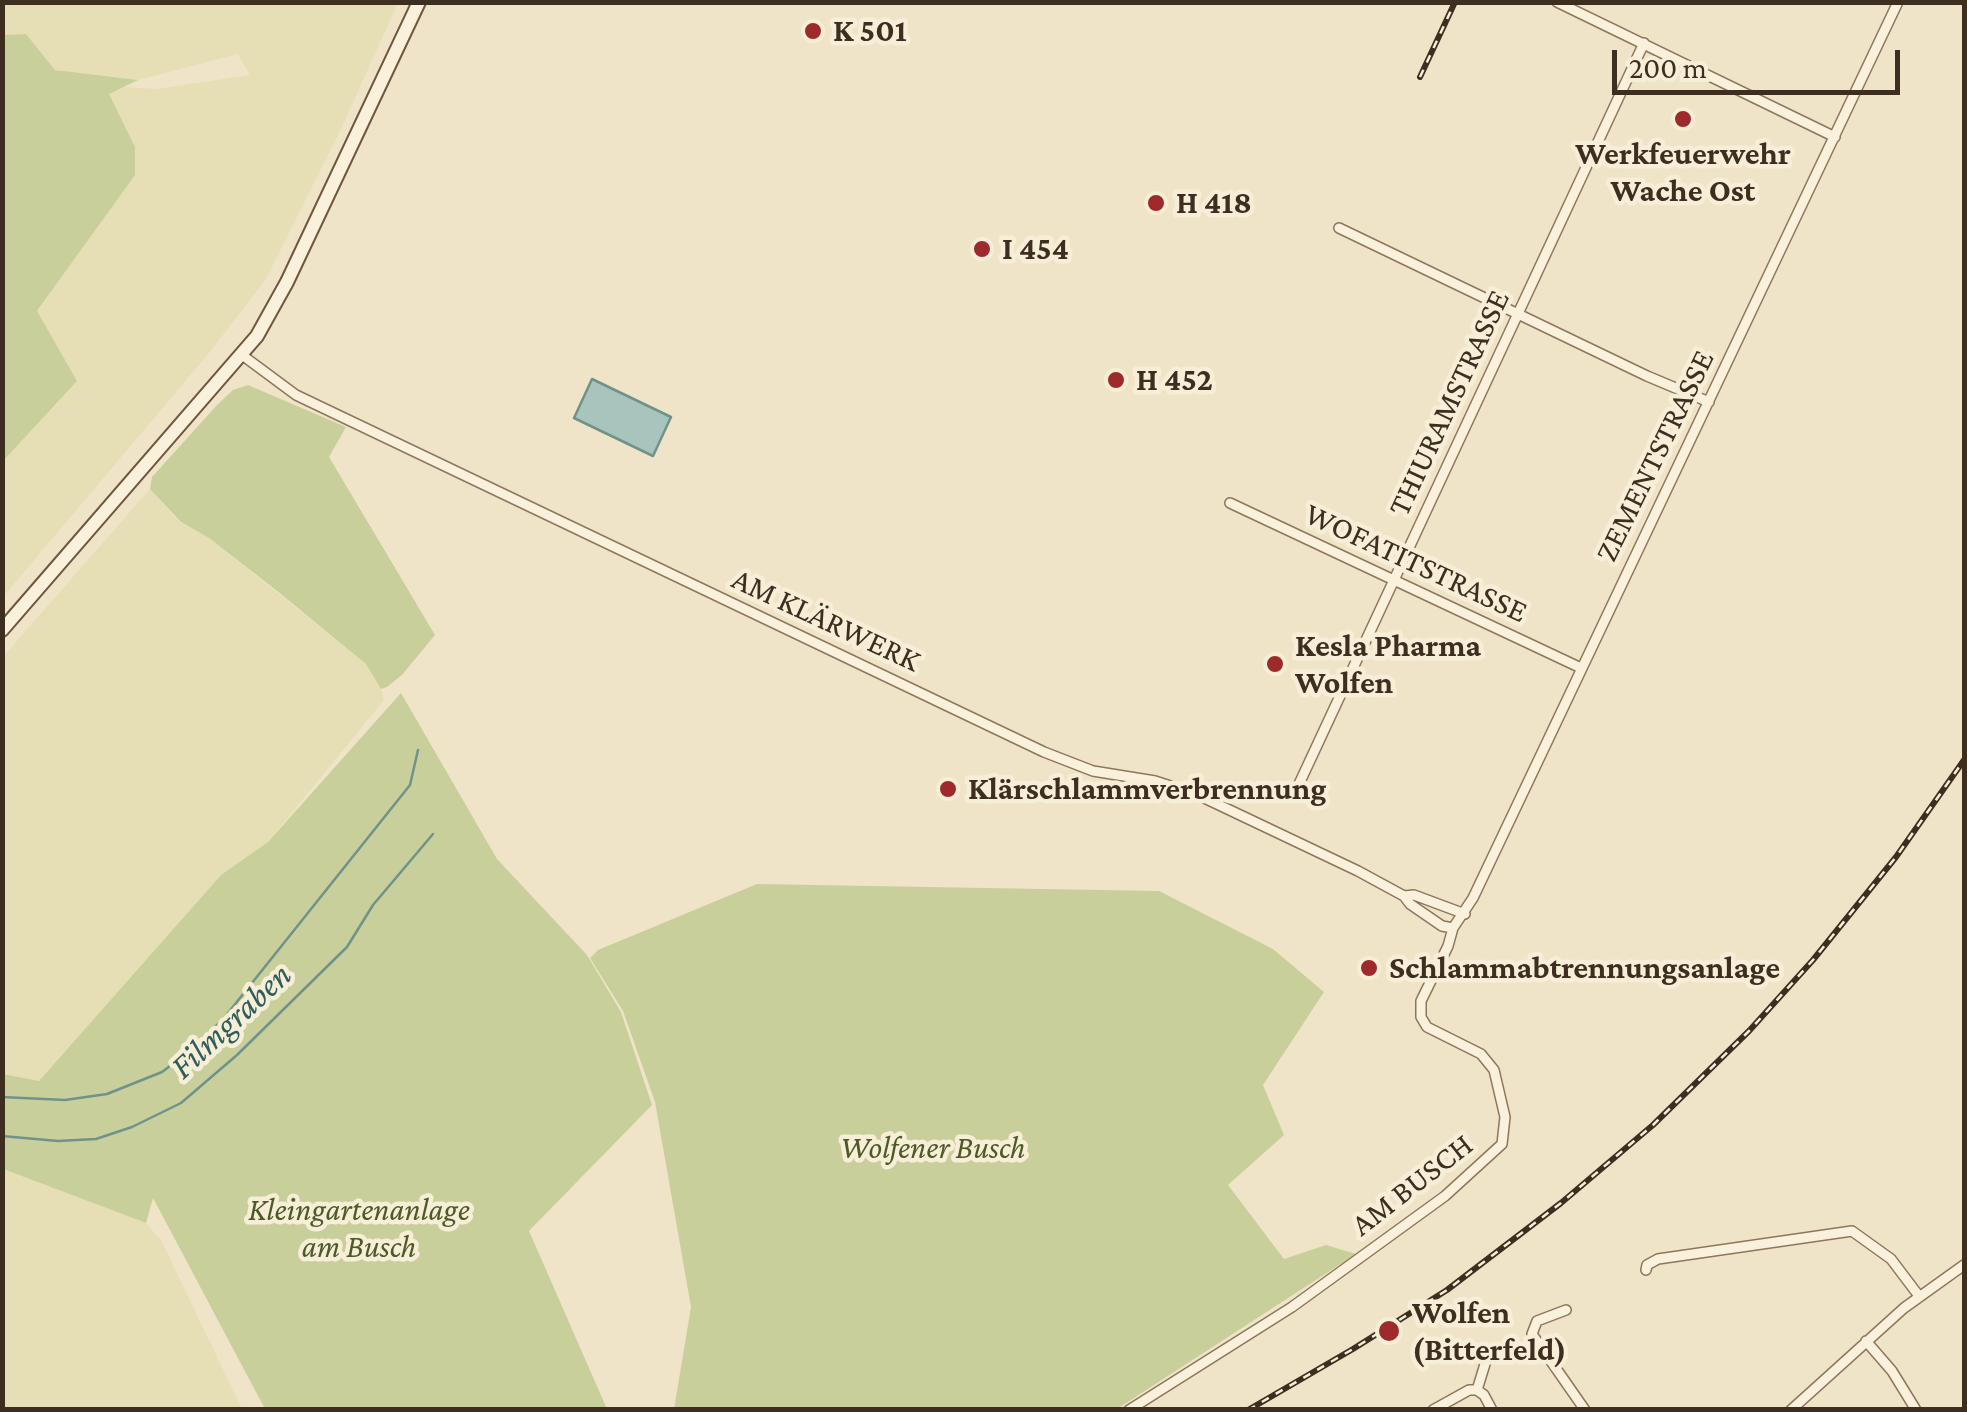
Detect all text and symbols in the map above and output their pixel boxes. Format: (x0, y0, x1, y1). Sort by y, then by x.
place label: K 501 (833, 12, 907, 50)
marker: K 501 (802, 20, 824, 42)
scale bar (1617, 30, 1904, 92)
text: 200 m (1629, 51, 1707, 84)
marker: Werkfeuerwehr Wache Ost (1672, 108, 1694, 130)
place label: Werkfeuerwehr Wache Ost (1575, 135, 1791, 210)
place label: H 418 (1176, 184, 1252, 222)
marker: H 418 (1145, 192, 1167, 214)
place label: I 454 (1002, 230, 1069, 268)
marker: I 454 (971, 238, 993, 260)
street label: THIURAMSTRASSE (1380, 284, 1518, 522)
street label: ZEMENTSTRASSE (1587, 344, 1723, 568)
place label: H 452 (1136, 361, 1213, 399)
marker: H 452 (1105, 369, 1127, 391)
street label: WOFATITSTRASSE (1299, 495, 1533, 631)
street label: AM KLÄRWERK (726, 560, 926, 680)
place label: Kesla Pharma Wolfen (1295, 627, 1481, 702)
marker: Kesla Pharma Wolfen (1264, 653, 1286, 675)
place label: Klärschlammverbrennung (968, 770, 1327, 808)
marker: Klärschlammverbrennung (937, 778, 959, 800)
place label: Schlammabtrennungsanlage (1389, 949, 1780, 987)
water label: Filmgraben (162, 954, 300, 1088)
marker: Schlammabtrennungsanlage (1358, 957, 1380, 979)
street label: AM BUSCH (1344, 1126, 1480, 1244)
park label: Wolfener Busch (841, 1129, 1025, 1167)
park label: Kleingartenanlage am Busch (248, 1191, 470, 1266)
place label: Wolfen (Bitterfeld) (1412, 1294, 1567, 1369)
marker: Wolfen (Bitterfeld) (1376, 1318, 1402, 1344)

